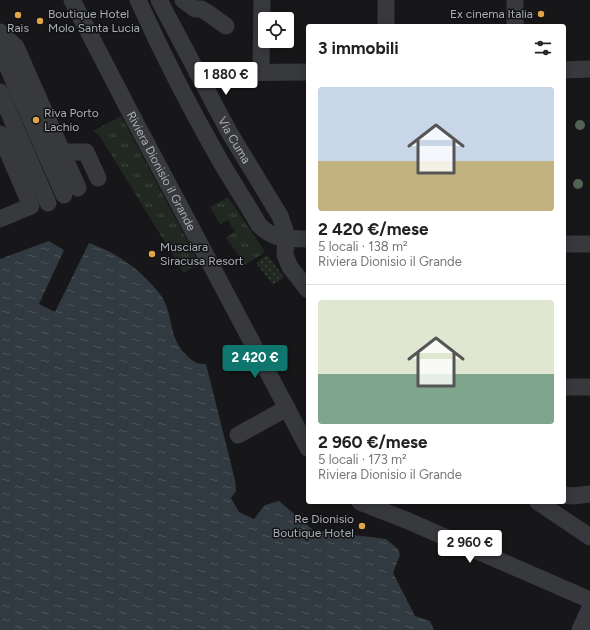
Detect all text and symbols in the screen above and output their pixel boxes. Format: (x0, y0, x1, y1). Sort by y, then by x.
place label: Boutique Hotel Molo Santa Lucia (48, 7, 140, 35)
place label: Ex cinema Italia (450, 7, 533, 21)
marker: Ex cinema Italia (536, 9, 546, 19)
marker: Rais (13, 10, 23, 20)
map controls (258, 12, 294, 48)
button: locate (258, 12, 294, 48)
marker: Boutique Hotel Molo Santa Lucia (35, 16, 45, 26)
place label: Rais (7, 21, 29, 35)
icon: filters (532, 37, 554, 59)
text: 3 immobili (318, 38, 399, 58)
pin: 1 880 € (189, 62, 263, 96)
text: 1 880 € (203, 67, 249, 82)
place label: Riva Porto Lachio (44, 106, 99, 134)
street label: Riviera Dionisio il Grande (124, 109, 199, 234)
icon: home (400, 113, 472, 185)
street label: Via Cuma (215, 114, 253, 166)
marker: Riva Porto Lachio (31, 115, 41, 125)
text: 2 420 €/mese (318, 219, 428, 239)
text: 5 locali · 138 m² (318, 239, 408, 254)
place label: Musciara Siracusa Resort (160, 240, 244, 268)
marker: Musciara Siracusa Resort (147, 249, 157, 259)
text: Riviera Dionisio il Grande (318, 254, 462, 269)
icon: home (400, 326, 472, 398)
pin: 2 420 € (218, 345, 292, 379)
text: 2 420 € (232, 350, 278, 365)
text: 2 960 €/mese (318, 432, 427, 452)
text: 5 locali · 173 m² (318, 452, 407, 467)
text: Riviera Dionisio il Grande (318, 467, 462, 482)
place label: Re Dionisio Boutique Hotel (273, 512, 354, 540)
marker: Re Dionisio Boutique Hotel (357, 521, 367, 531)
pin: 2 960 € (433, 530, 507, 564)
text: 2 960 € (447, 535, 493, 550)

